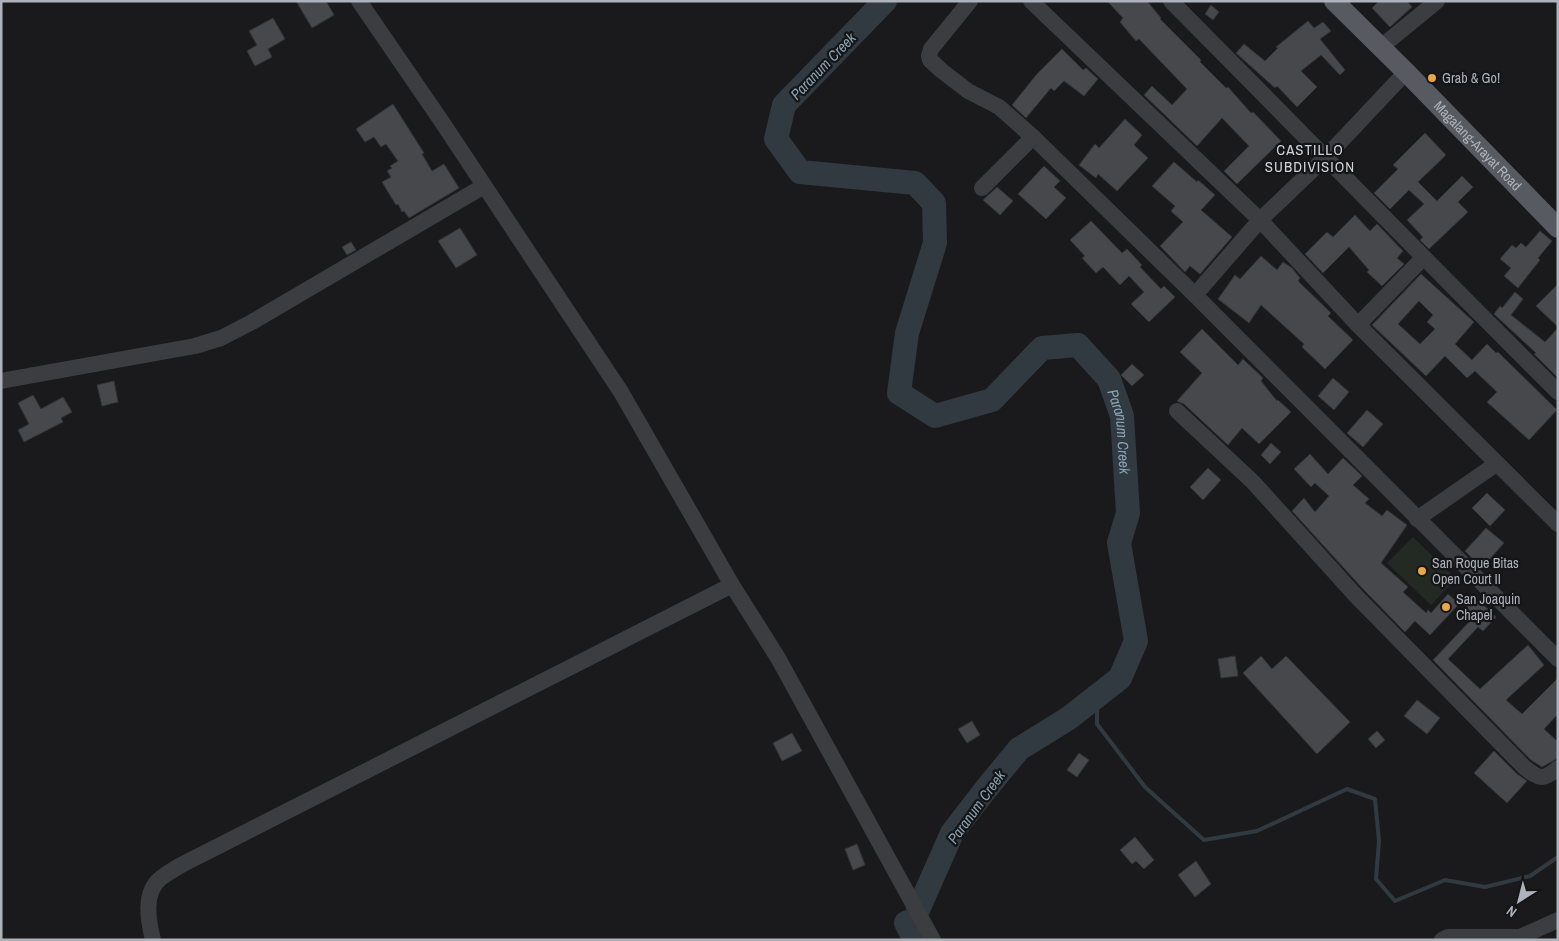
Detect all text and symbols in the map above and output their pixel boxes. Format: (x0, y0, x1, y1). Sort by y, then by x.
water label: Paranum Creek (786, 27, 861, 104)
place label: Grab & Go! (1442, 69, 1500, 87)
marker: Grab & Go! (1426, 72, 1438, 84)
street label: Magalang-Arayat Road (1430, 97, 1525, 194)
district label: CASTILLO SUBDIVISION (1265, 139, 1355, 177)
water label: Paranum Creek (1103, 386, 1136, 475)
place label: San Roque Bitas Open Court II (1432, 554, 1519, 588)
marker: San Roque Bitas Open Court II (1416, 565, 1428, 577)
place label: San Joaquin Chapel (1456, 590, 1520, 624)
marker: San Joaquin Chapel (1440, 601, 1452, 613)
water label: Paranum Creek (942, 765, 1010, 848)
north arrow (1494, 876, 1544, 926)
text: N (1503, 902, 1520, 921)

